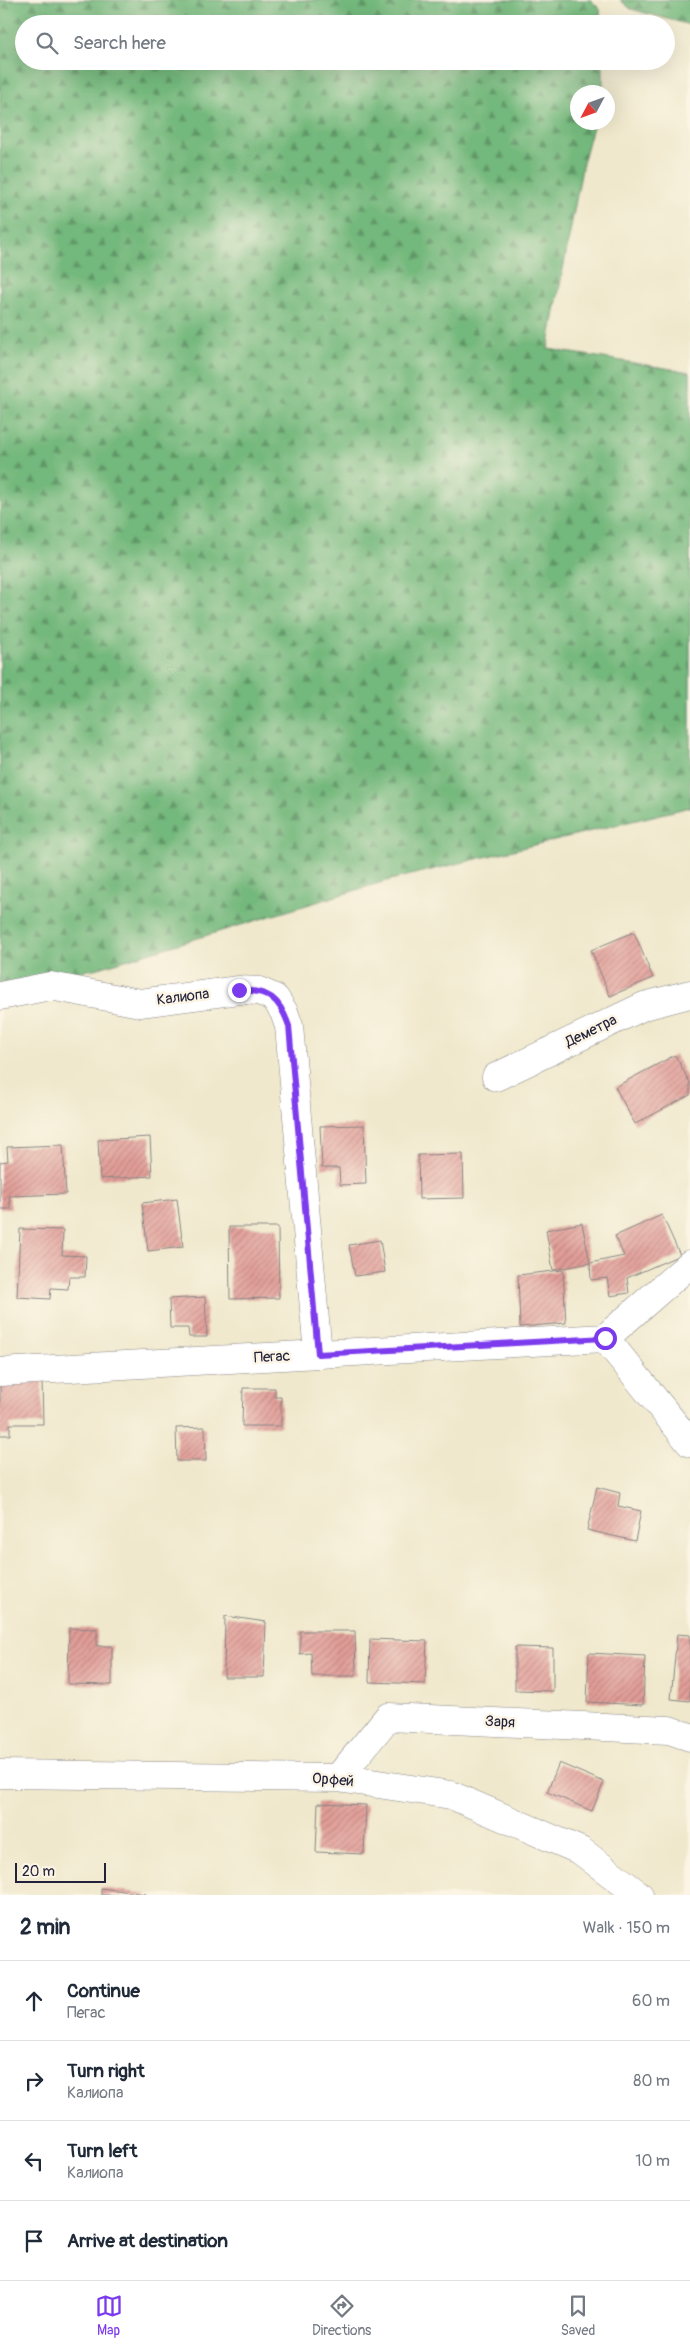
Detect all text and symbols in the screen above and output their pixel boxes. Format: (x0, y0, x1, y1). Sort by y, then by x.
search box (15, 15, 675, 70)
icon: search (33, 29, 61, 57)
text: Search here (73, 31, 166, 55)
north arrow (570, 85, 615, 130)
route end (228, 979, 251, 1002)
street label: Калиопа (156, 984, 210, 1010)
street label: Деметра (561, 1010, 620, 1052)
route start (594, 1327, 617, 1350)
street label: Пегас (253, 1347, 291, 1367)
street label: Заря (484, 1712, 516, 1732)
street label: Орфей (311, 1769, 355, 1791)
scale bar (15, 1860, 106, 1883)
text: 20 m (22, 1863, 55, 1880)
text: 2 min (20, 1914, 70, 1941)
text: Walk · 150 m (583, 1918, 670, 1938)
text: Continue (67, 1979, 140, 2003)
icon: ahead (20, 1987, 48, 2015)
text: 60 m (632, 1991, 670, 2011)
text: Пегас (67, 2003, 106, 2023)
text: Turn right (67, 2059, 145, 2083)
icon: right (20, 2067, 48, 2095)
text: 80 m (633, 2071, 670, 2091)
text: Калиопа (67, 2083, 123, 2103)
text: Turn left (67, 2139, 137, 2163)
icon: left (20, 2147, 48, 2175)
text: 10 m (635, 2151, 670, 2171)
text: Калиопа (67, 2163, 123, 2183)
icon: arrive (20, 2227, 48, 2255)
text: Arrive at destination (67, 2229, 228, 2253)
tab: Map (95, 2292, 123, 2339)
tab: Directions (312, 2292, 371, 2339)
tab: Saved (561, 2292, 595, 2339)

